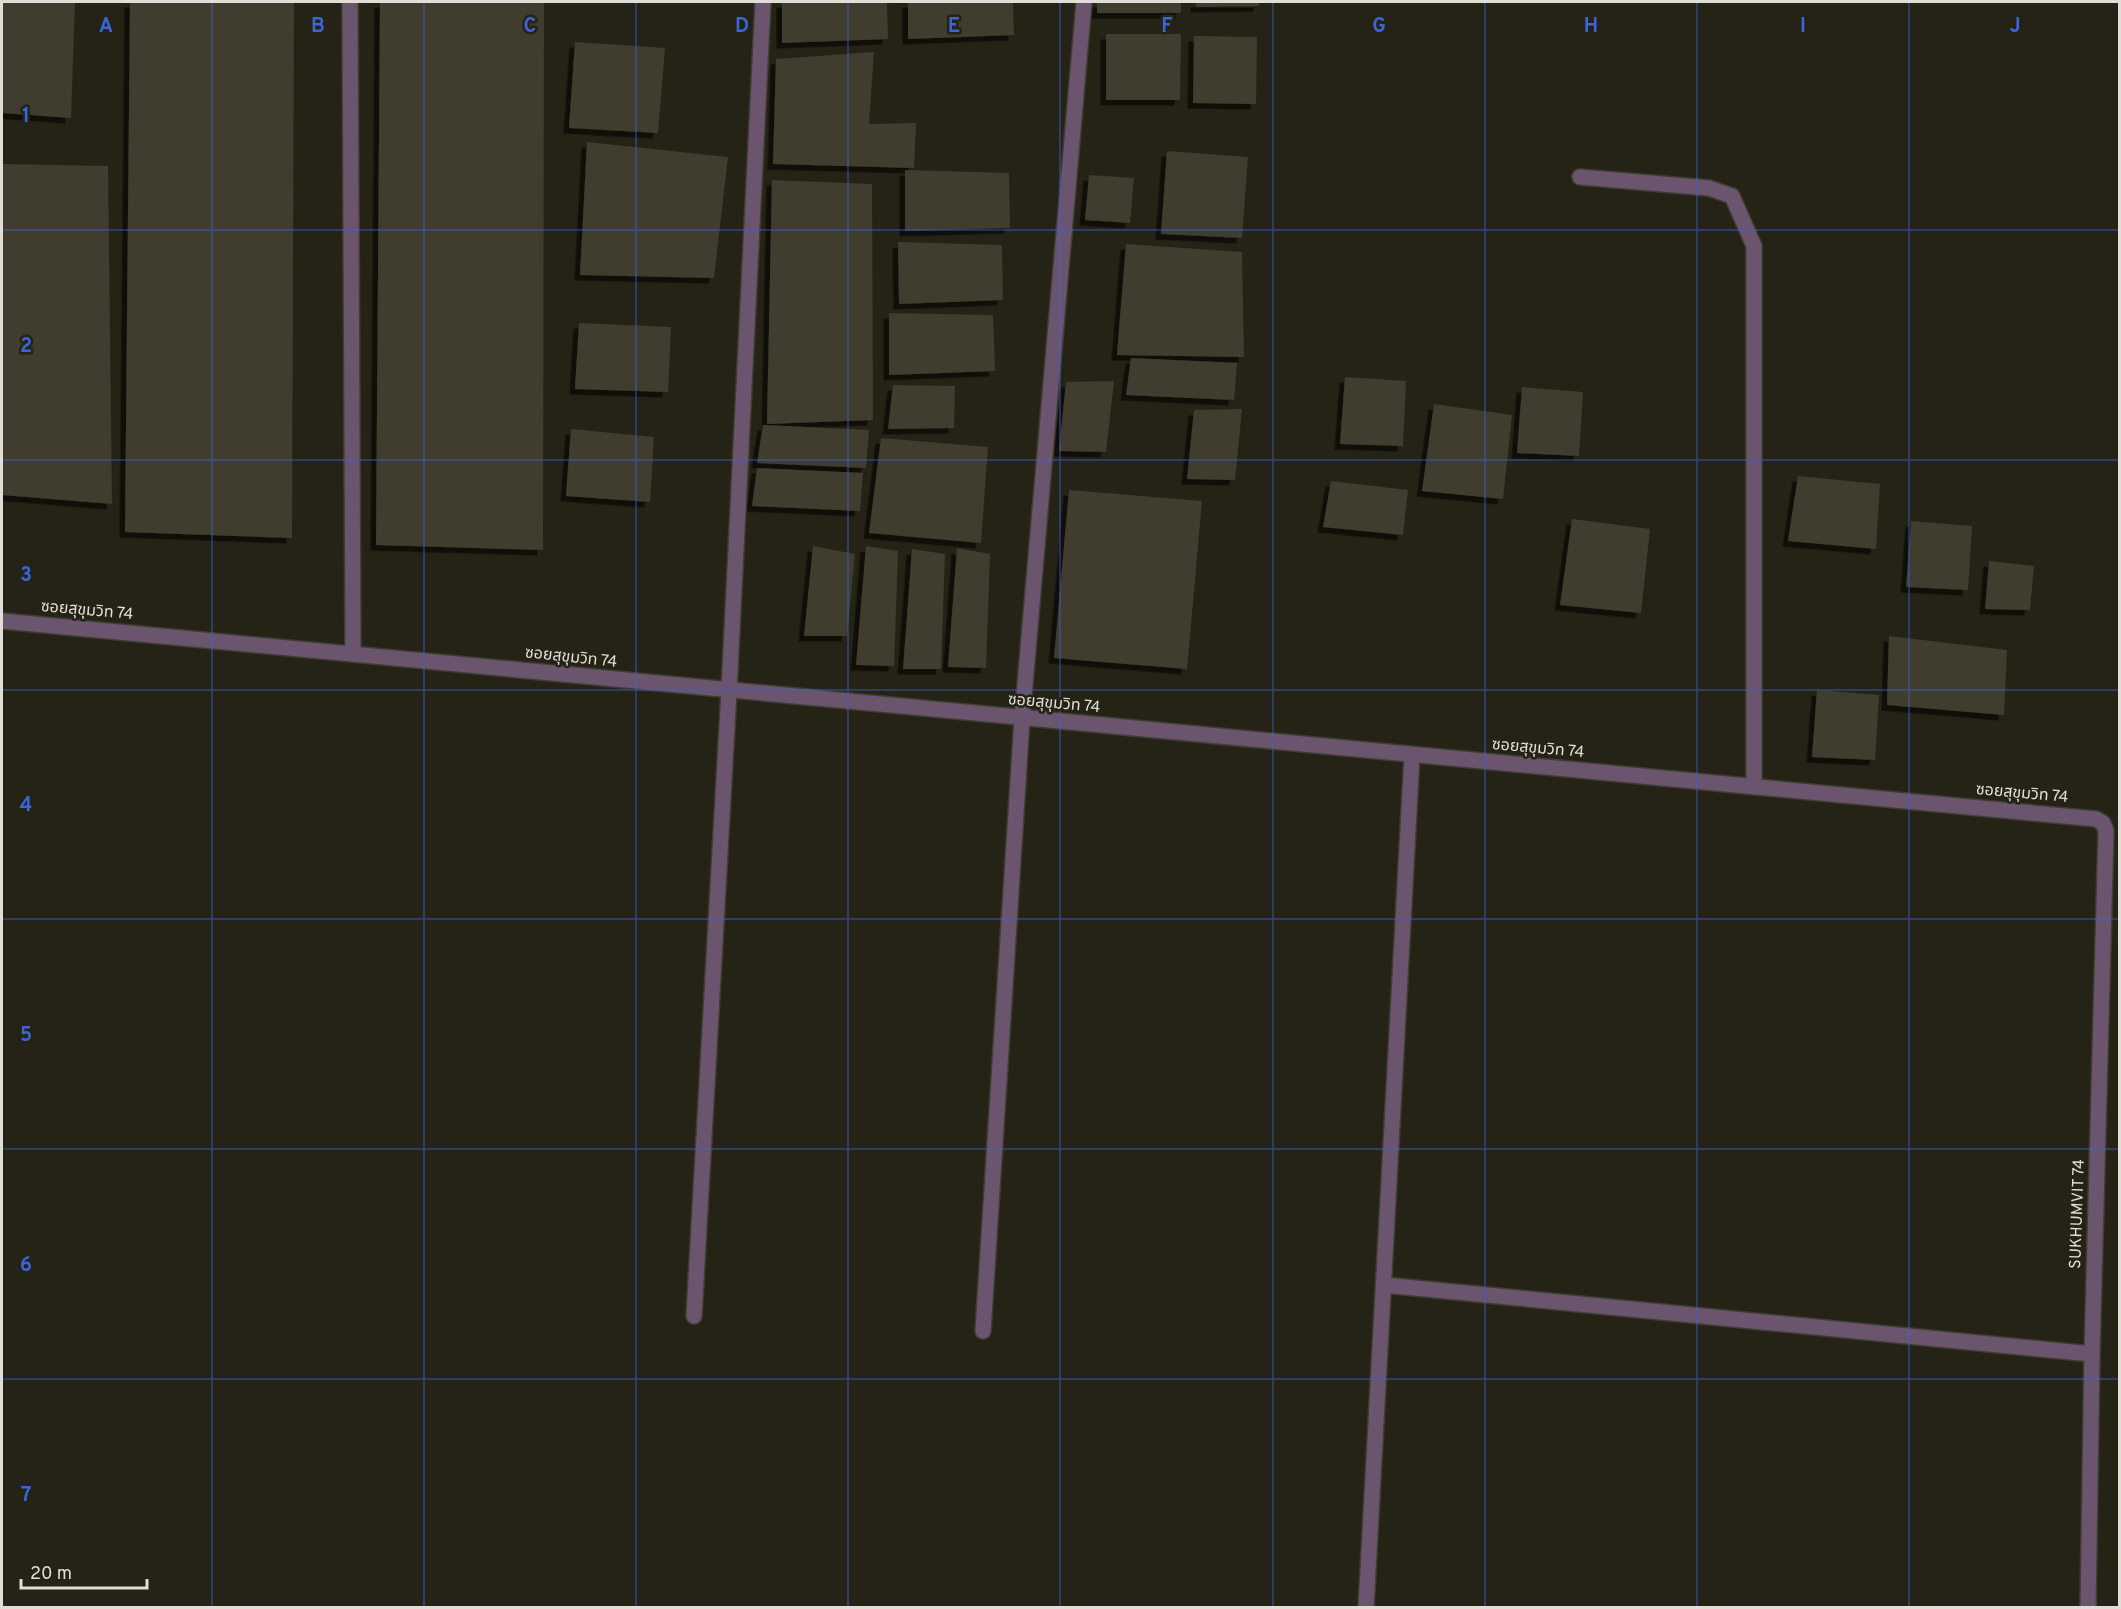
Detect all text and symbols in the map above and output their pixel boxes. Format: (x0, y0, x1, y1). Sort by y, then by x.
text: A (99, 14, 113, 40)
text: B (311, 14, 325, 40)
text: C (524, 14, 536, 40)
text: D (735, 14, 749, 40)
text: E (948, 14, 960, 40)
text: F (1161, 14, 1173, 40)
text: G (1372, 14, 1386, 40)
text: H (1584, 14, 1598, 40)
text: I (1800, 14, 1806, 40)
text: J (2009, 14, 2021, 40)
text: 1 (22, 104, 30, 130)
text: 2 (20, 334, 32, 360)
text: 3 (20, 563, 32, 589)
street label: ซอยสุขุมวิท 74 (40, 597, 134, 625)
street label: ซอยสุขุมวิท 74 (524, 643, 618, 673)
street label: ซอยสุขุมวิท 74 (1007, 690, 1101, 718)
street label: ซอยสุขุมวิท 74 (1491, 735, 1585, 763)
street label: ซอยสุขุมวิท 74 (1975, 780, 2069, 808)
text: 4 (20, 793, 32, 819)
text: 5 (20, 1023, 32, 1049)
street label: SUKHUMVIT 74 (2066, 1159, 2090, 1269)
text: 6 (20, 1253, 32, 1279)
text: 7 (21, 1483, 31, 1509)
scale bar (21, 1552, 147, 1590)
text: 20 m (30, 1563, 72, 1586)

